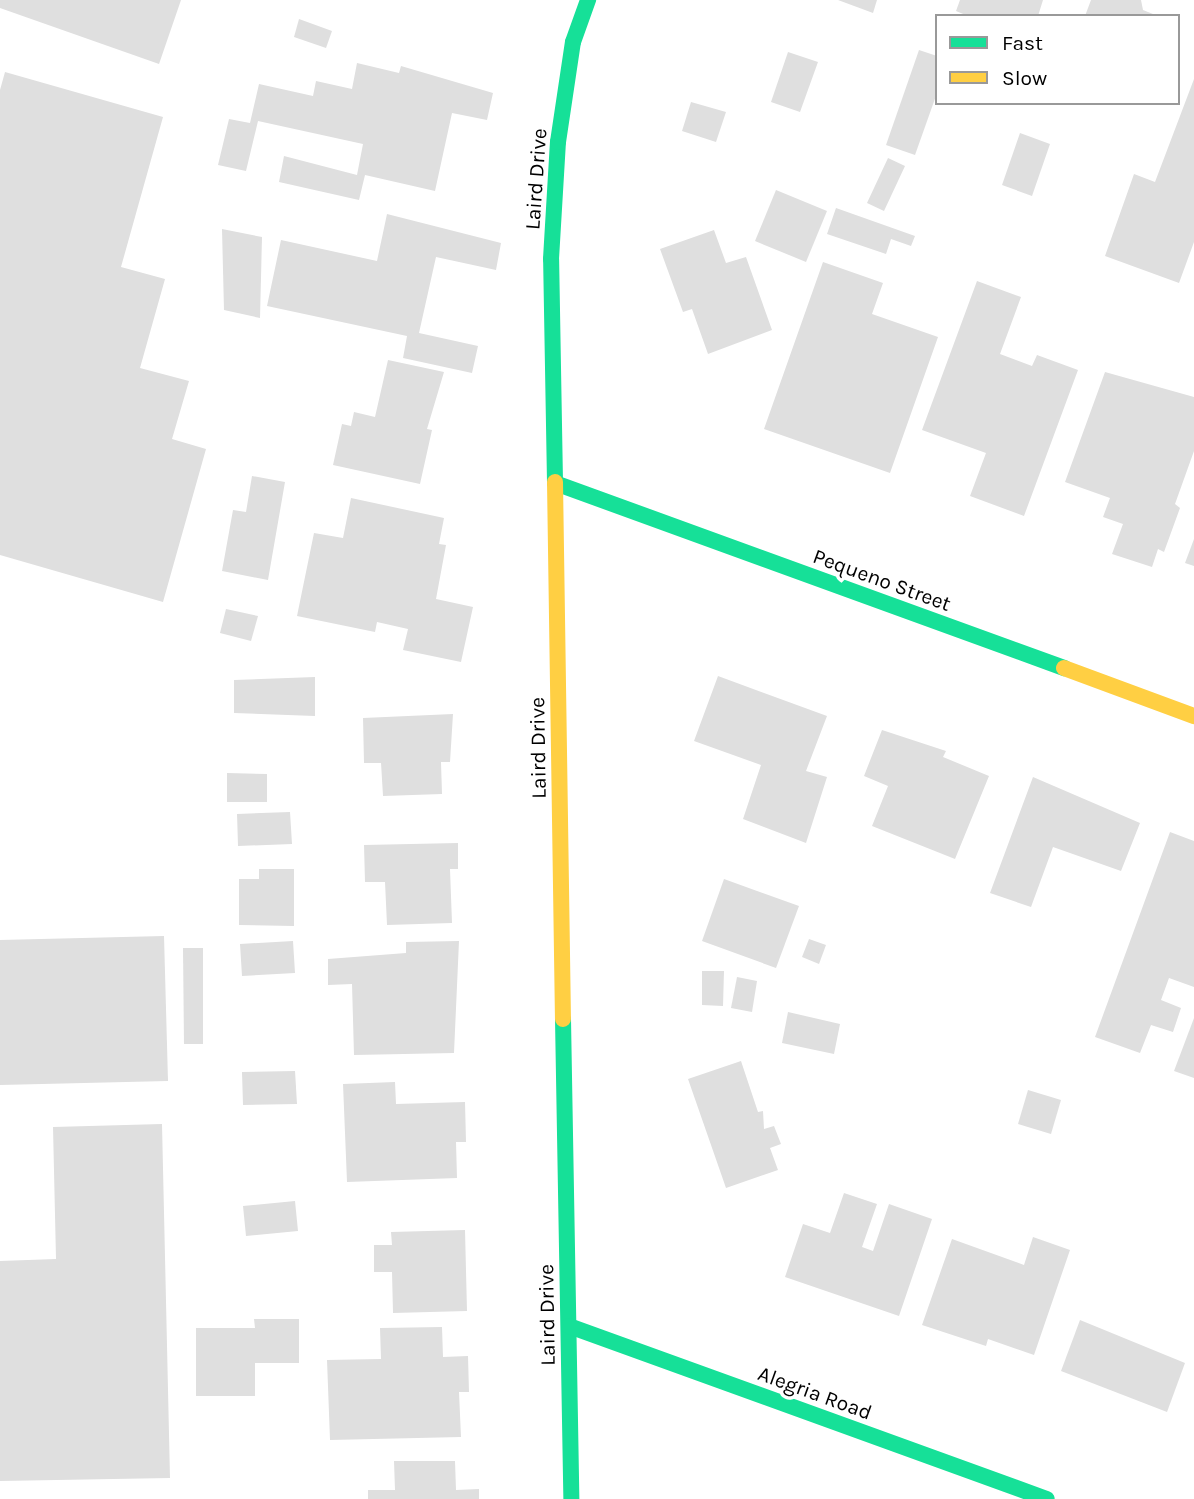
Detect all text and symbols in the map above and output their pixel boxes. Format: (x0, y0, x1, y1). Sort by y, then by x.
legend (935, 14, 1180, 105)
text: Fast (1002, 31, 1043, 55)
text: Slow (1002, 66, 1047, 90)
street label: Laird Drive (520, 127, 552, 231)
street label: Pequeno Street (810, 543, 954, 617)
street label: Laird Drive (525, 697, 551, 799)
street label: Laird Drive (534, 1264, 560, 1366)
street label: Alegria Road (755, 1361, 875, 1425)

